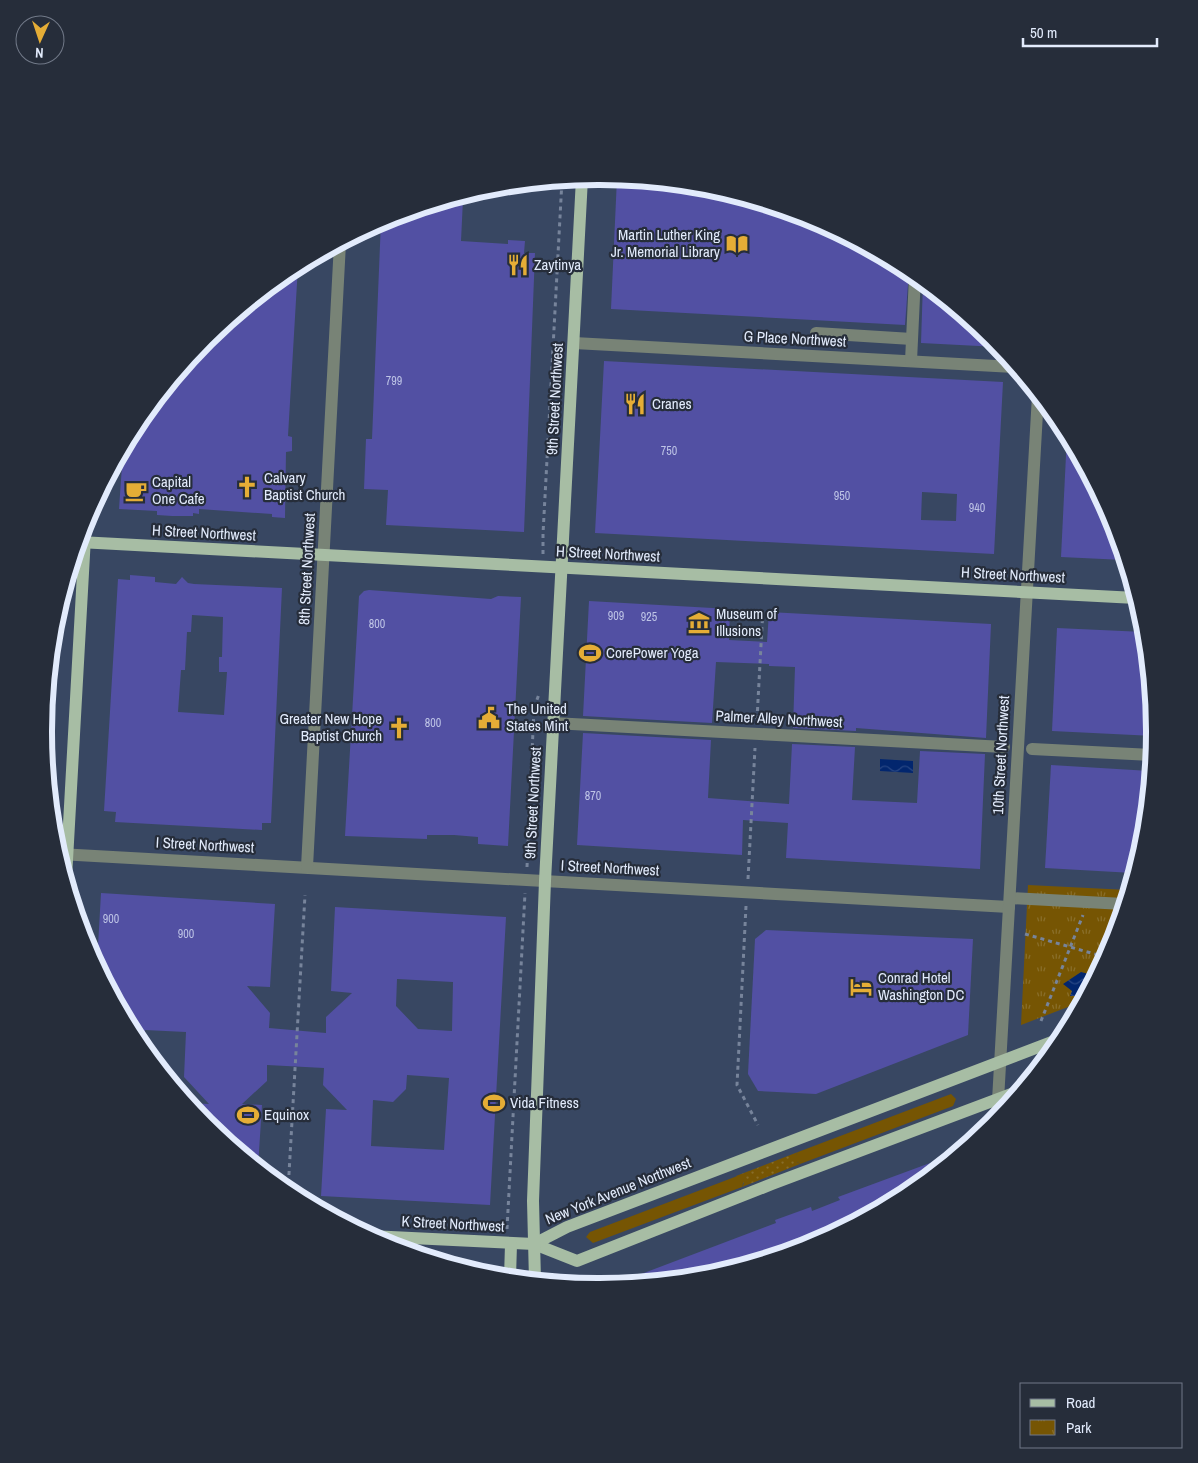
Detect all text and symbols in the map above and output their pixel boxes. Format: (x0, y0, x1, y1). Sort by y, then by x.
north arrow (15, 15, 65, 65)
scale bar (1023, 15, 1157, 47)
text: 50 m (1030, 22, 1057, 43)
text: N (35, 44, 44, 62)
place label: Martin Luther King Jr. Memorial Library (611, 224, 721, 262)
library icon: Martin Luther King Jr. Memorial Library (724, 231, 750, 257)
restaurant icon: Zaytinya (505, 252, 531, 278)
place label: Zaytinya (534, 254, 581, 275)
street label: G Place Northwest (743, 325, 847, 352)
street label: 9th Street Northwest (541, 342, 568, 456)
house number: 799 (386, 373, 402, 389)
restaurant icon: Cranes (622, 391, 648, 417)
place label: Cranes (652, 393, 692, 414)
house number: 750 (661, 443, 677, 459)
place label: Calvary Baptist Church (264, 467, 345, 505)
place label: Capital One Cafe (152, 471, 205, 509)
church icon: Calvary Baptist Church (234, 474, 260, 500)
cafe icon: Capital One Cafe (123, 478, 149, 504)
house number: 950 (834, 488, 850, 504)
house number: 940 (969, 500, 985, 516)
street label: 8th Street Northwest (293, 512, 320, 626)
street label: H Street Northwest (152, 519, 257, 546)
street label: H Street Northwest (556, 540, 661, 567)
street label: H Street Northwest (961, 561, 1066, 588)
place label: Museum of Illusions (716, 603, 777, 641)
house number: 909 (608, 608, 624, 624)
house number: 925 (641, 609, 658, 625)
museum icon: Museum of Illusions (686, 610, 712, 636)
house number: 800 (369, 616, 385, 632)
sports icon: CorePower Yoga (577, 640, 603, 666)
place label: CorePower Yoga (606, 642, 699, 663)
street label: 10th Street Northwest (987, 694, 1014, 815)
place label: The United States Mint (506, 698, 569, 736)
public building icon: The United States Mint (476, 705, 502, 731)
street label: Palmer Alley Northwest (715, 705, 844, 732)
place label: Greater New Hope Baptist Church (279, 708, 382, 746)
church icon: Greater New Hope Baptist Church (386, 715, 412, 741)
house number: 800 (425, 715, 441, 731)
street label: 9th Street Northwest (519, 746, 546, 860)
house number: 870 (585, 788, 601, 804)
street label: I Street Northwest (155, 831, 255, 858)
street label: I Street Northwest (560, 854, 660, 881)
house number: 900 (103, 911, 119, 927)
house number: 900 (178, 926, 194, 942)
place label: Conrad Hotel Washington DC (878, 967, 964, 1005)
hotel icon: Conrad Hotel Washington DC (848, 974, 874, 1000)
sports icon: Vida Fitness (481, 1090, 507, 1116)
place label: Vida Fitness (510, 1092, 579, 1113)
sports icon: Equinox (235, 1102, 261, 1128)
place label: Equinox (264, 1104, 310, 1125)
street label: New York Avenue Northwest (542, 1152, 694, 1229)
street label: K Street Northwest (401, 1210, 506, 1237)
legend (1020, 1383, 1183, 1448)
text: Road (1066, 1392, 1095, 1413)
text: Park (1066, 1417, 1092, 1438)

